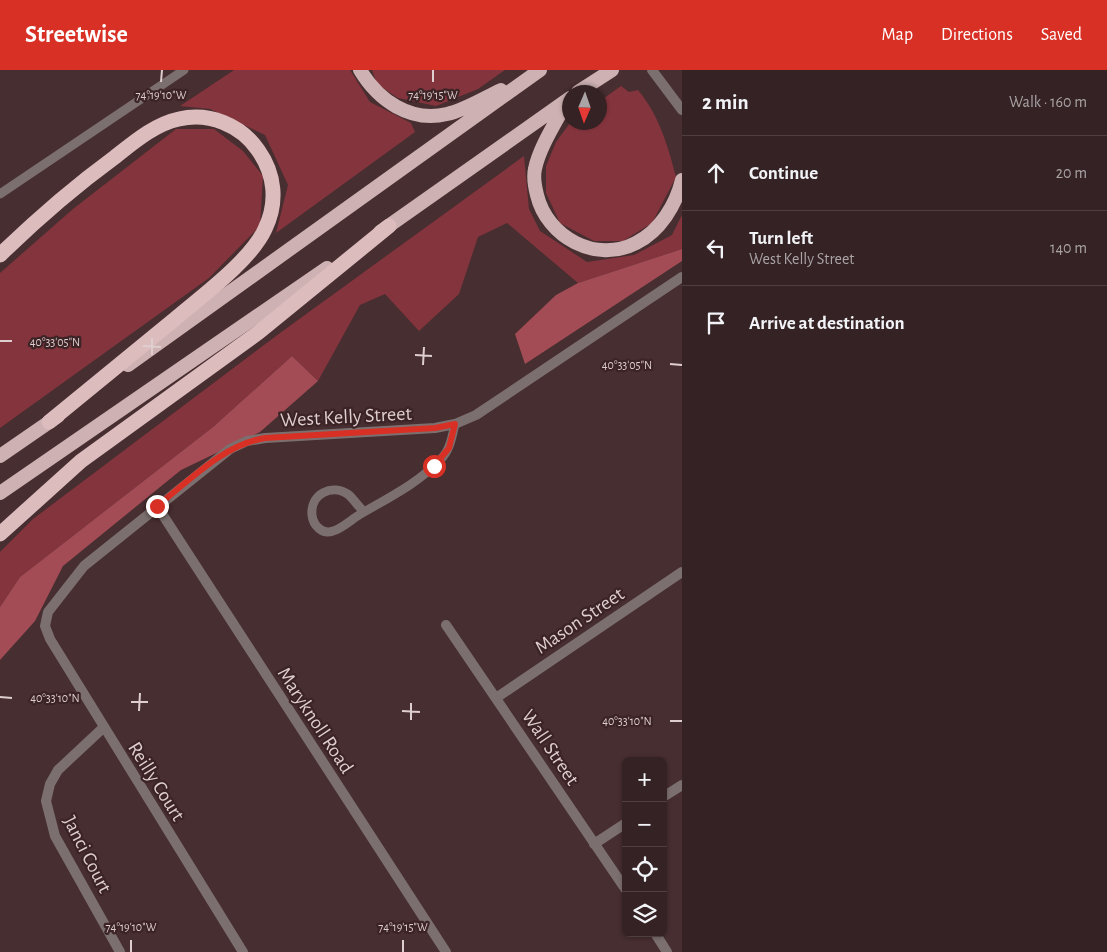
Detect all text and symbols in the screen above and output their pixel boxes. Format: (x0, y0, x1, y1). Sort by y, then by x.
text: Streetwise (25, 23, 128, 47)
text: Map (882, 26, 913, 44)
text: Directions (941, 26, 1013, 44)
text: Saved (1041, 26, 1082, 44)
north arrow (562, 85, 607, 130)
text: 74°19'10"W (136, 89, 187, 101)
text: 74°19'15"W (408, 89, 458, 101)
text: 2 min (702, 92, 749, 113)
text: Walk · 160 m (1009, 94, 1087, 110)
icon: ahead (702, 159, 730, 187)
text: Continue (749, 164, 818, 183)
text: 20 m (1056, 165, 1087, 181)
text: Turn left (749, 229, 813, 248)
icon: left (702, 234, 730, 262)
text: 140 m (1050, 240, 1087, 256)
text: West Kelly Street (749, 251, 854, 267)
icon: arrive (702, 309, 730, 337)
text: Arrive at destination (749, 314, 905, 333)
text: 40°33'05"N (30, 336, 80, 348)
text: 40°33'05"N (602, 359, 652, 371)
street label: West Kelly Street (280, 404, 413, 430)
route start (423, 455, 446, 478)
route end (146, 495, 169, 518)
street label: Mason Street (531, 584, 628, 658)
street label: Maryknoll Road (274, 664, 357, 777)
text: 40°33'10"N (30, 692, 80, 704)
street label: Wall Street (518, 706, 583, 789)
text: 40°33'10"N (602, 715, 652, 727)
street label: Reilly Court (124, 739, 188, 825)
map controls (622, 757, 667, 937)
button: + (622, 757, 667, 802)
button: − (622, 802, 667, 847)
street label: Janci Court (59, 813, 115, 897)
button: locate (622, 847, 667, 892)
button: layers (622, 892, 667, 937)
text: 74°19'10"W (106, 921, 157, 933)
text: 74°19'15"W (378, 921, 428, 933)

